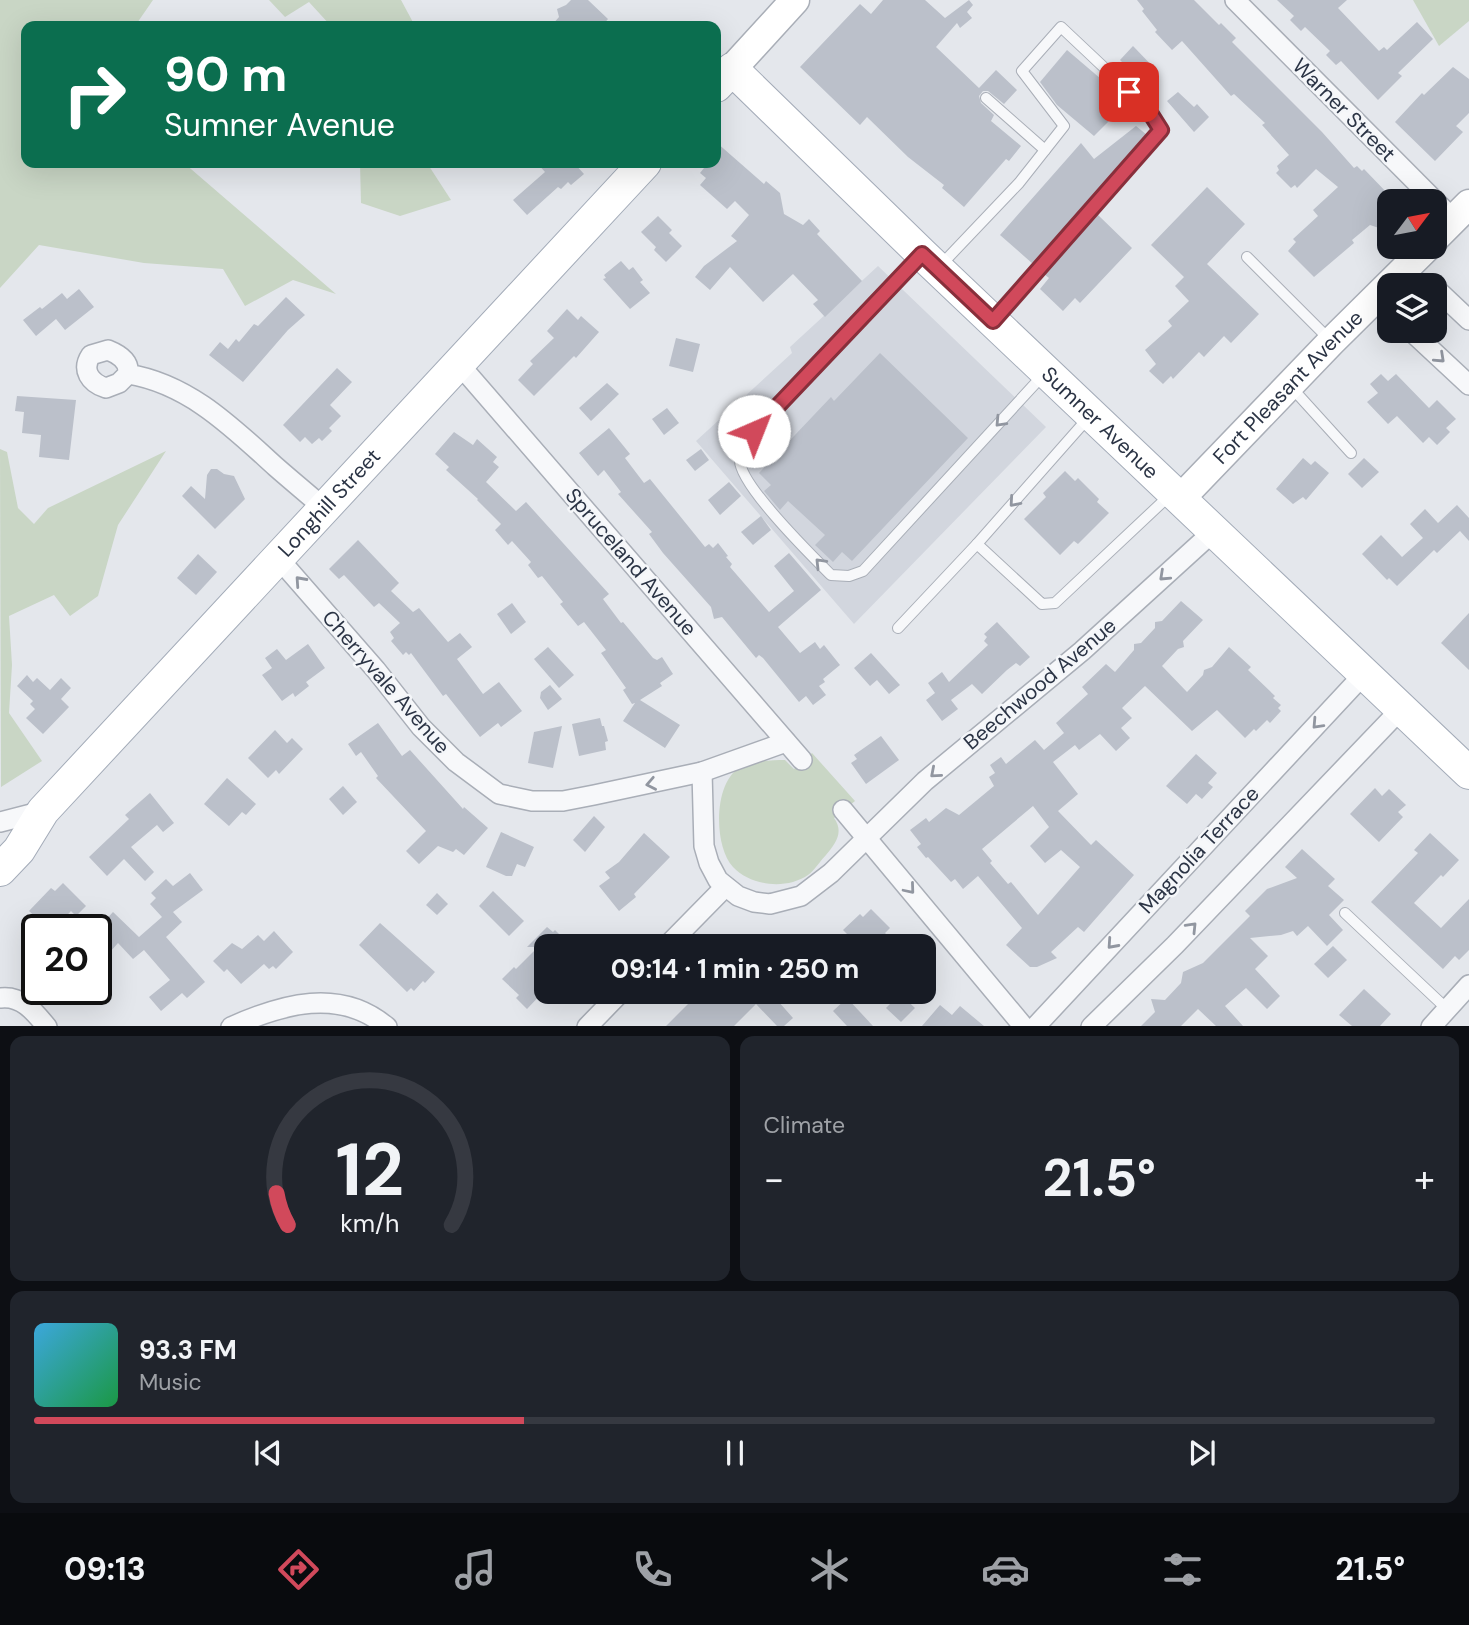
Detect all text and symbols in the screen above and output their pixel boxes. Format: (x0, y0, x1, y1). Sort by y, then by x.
text: 90 m (164, 42, 287, 106)
icon: right (49, 49, 140, 140)
street label: Warner Street (1286, 52, 1402, 168)
pin (1099, 62, 1159, 122)
icon: arrive (1110, 73, 1148, 111)
text: Sumner Avenue (164, 104, 395, 146)
north arrow (1377, 189, 1447, 259)
map controls (1377, 189, 1447, 343)
button: layers (1377, 273, 1447, 343)
street label: Fort Pleasant Avenue (1207, 304, 1369, 470)
one-way arrow (1432, 350, 1445, 362)
street label: Sumner Avenue (1035, 361, 1165, 485)
position arrow (717, 394, 791, 468)
one-way arrow (996, 414, 1009, 427)
street label: Longhill Street (272, 443, 387, 563)
street label: Spruceland Avenue (559, 482, 703, 642)
one-way arrow (1010, 494, 1022, 507)
one-way arrow (815, 559, 828, 572)
one-way arrow (1159, 568, 1172, 581)
one-way arrow (295, 576, 308, 589)
street label: Cherryvale Avenue (316, 604, 456, 760)
street label: Beechwood Avenue (958, 612, 1122, 756)
one-way arrow (1313, 716, 1326, 729)
one-way arrow (931, 765, 944, 777)
one-way arrow (645, 775, 657, 790)
street label: Magnolia Terrace (1133, 780, 1265, 920)
one-way arrow (902, 881, 914, 894)
speed limit sign: 20 (21, 914, 112, 1005)
one-way arrow (1184, 922, 1197, 935)
one-way arrow (1108, 936, 1120, 949)
text: 09:14 · 1 min · 250 m (611, 952, 859, 986)
text: Climate (764, 1110, 845, 1140)
text: 12 (335, 1123, 404, 1218)
text: 21.5° (1043, 1144, 1156, 1212)
text: − (764, 1154, 784, 1204)
text: + (1414, 1154, 1435, 1204)
text: km/h (340, 1206, 399, 1239)
text: 93.3 FM (139, 1333, 237, 1367)
text: Music (139, 1367, 202, 1397)
icon: previous (249, 1434, 287, 1472)
icon: pause (716, 1434, 754, 1472)
icon: next (1183, 1434, 1221, 1472)
icon: directions (274, 1545, 323, 1594)
icon: music (451, 1545, 500, 1594)
icon: phone (628, 1545, 677, 1594)
icon: climate (805, 1545, 854, 1594)
icon: car (981, 1545, 1030, 1594)
icon: filters (1158, 1545, 1207, 1594)
text: 09:13 (64, 1548, 146, 1590)
text: 21.5° (1335, 1548, 1405, 1590)

